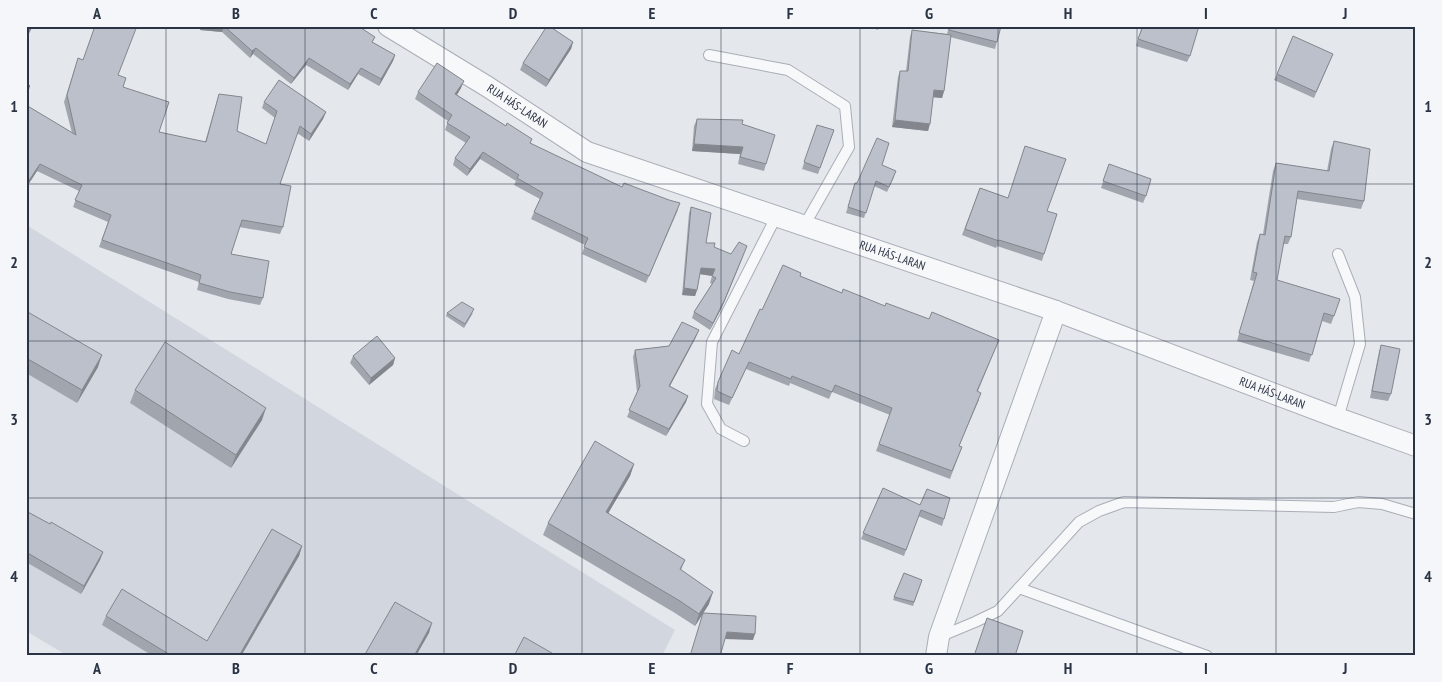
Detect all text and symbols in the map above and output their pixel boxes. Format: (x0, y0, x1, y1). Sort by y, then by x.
text: A (92, 3, 102, 23)
text: B (232, 3, 240, 23)
text: C (370, 3, 378, 23)
text: D (509, 3, 518, 23)
text: E (649, 3, 656, 23)
text: F (787, 3, 794, 23)
text: G (925, 3, 933, 23)
text: H (1064, 3, 1072, 23)
text: I (1204, 3, 1208, 23)
text: J (1342, 3, 1347, 23)
street label: RUA HÁS-LARAN (484, 81, 550, 131)
text: 1 (10, 96, 18, 116)
text: 1 (1424, 96, 1432, 116)
street label: RUA HÁS-LARAN (857, 237, 928, 273)
text: 2 (10, 252, 18, 272)
text: 2 (1424, 252, 1432, 272)
street label: RUA HÁS-LARAN (1237, 373, 1307, 412)
text: 3 (10, 409, 18, 429)
text: 3 (1424, 409, 1432, 429)
text: 4 (10, 566, 18, 586)
text: 4 (1424, 566, 1432, 586)
text: A (92, 658, 102, 678)
text: B (232, 658, 240, 678)
text: C (370, 658, 378, 678)
text: D (509, 658, 518, 678)
text: E (649, 658, 656, 678)
text: F (787, 658, 794, 678)
text: G (925, 658, 933, 678)
text: H (1064, 658, 1072, 678)
text: I (1204, 658, 1208, 678)
text: J (1342, 658, 1347, 678)

